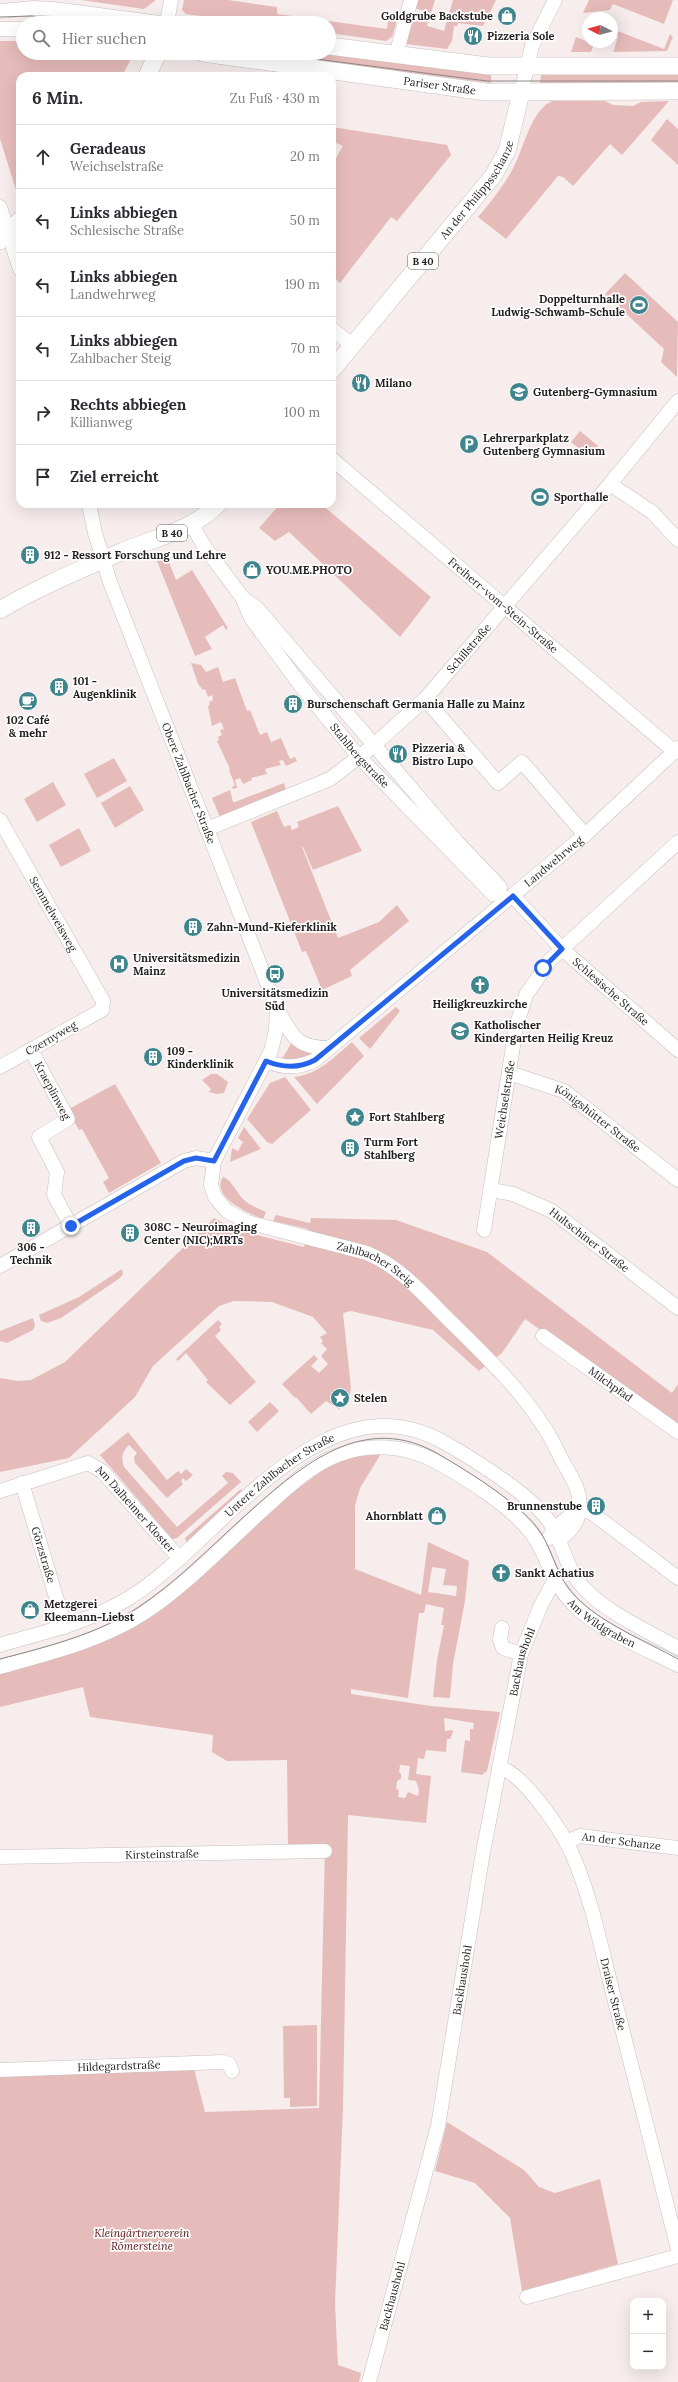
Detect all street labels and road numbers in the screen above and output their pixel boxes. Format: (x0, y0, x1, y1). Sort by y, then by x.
street label: Pariser Straße (403, 74, 477, 98)
street label: An der Philippsschanze (436, 139, 516, 242)
road number: B 40 (408, 253, 438, 269)
road number: B 40 (157, 525, 187, 541)
street label: Freiherr-vom-Stein-Straße (445, 554, 561, 656)
street label: Schillstraße (443, 621, 494, 676)
street label: Stahlbergstraße (327, 720, 392, 791)
street label: Obere Zahlbacher Straße (159, 721, 219, 846)
street label: Landwehrweg (521, 832, 586, 890)
street label: Semmelweisweg (26, 874, 81, 955)
street label: Schlesische Straße (570, 955, 652, 1029)
street label: Czernyweg (23, 1017, 80, 1058)
street label: Kraeplinweg (31, 1059, 74, 1123)
street label: Weichselstraße (491, 1059, 518, 1140)
street label: Königshütter Straße (553, 1082, 644, 1155)
street label: Hultschiner Straße (546, 1204, 632, 1275)
street label: Zahlbacher Steig (335, 1239, 418, 1289)
street label: Milchpfad (586, 1364, 636, 1405)
street label: Untere Zahlbacher Straße (222, 1430, 337, 1520)
street label: Am Dalheimer Kloster (93, 1462, 178, 1556)
street label: Görzstraße (28, 1525, 59, 1585)
street label: Am Wildgraben (564, 1595, 638, 1651)
street label: Backhaushohl (506, 1625, 538, 1697)
street label: An der Schanze (580, 1829, 662, 1853)
street label: Kirsteinstraße (125, 1846, 199, 1862)
street label: Backhaushohl (449, 1944, 475, 2016)
street label: Draiser Straße (597, 1956, 629, 2032)
street label: Hildegardstraße (77, 2057, 161, 2074)
street label: Backhaushohl (376, 2260, 408, 2332)

